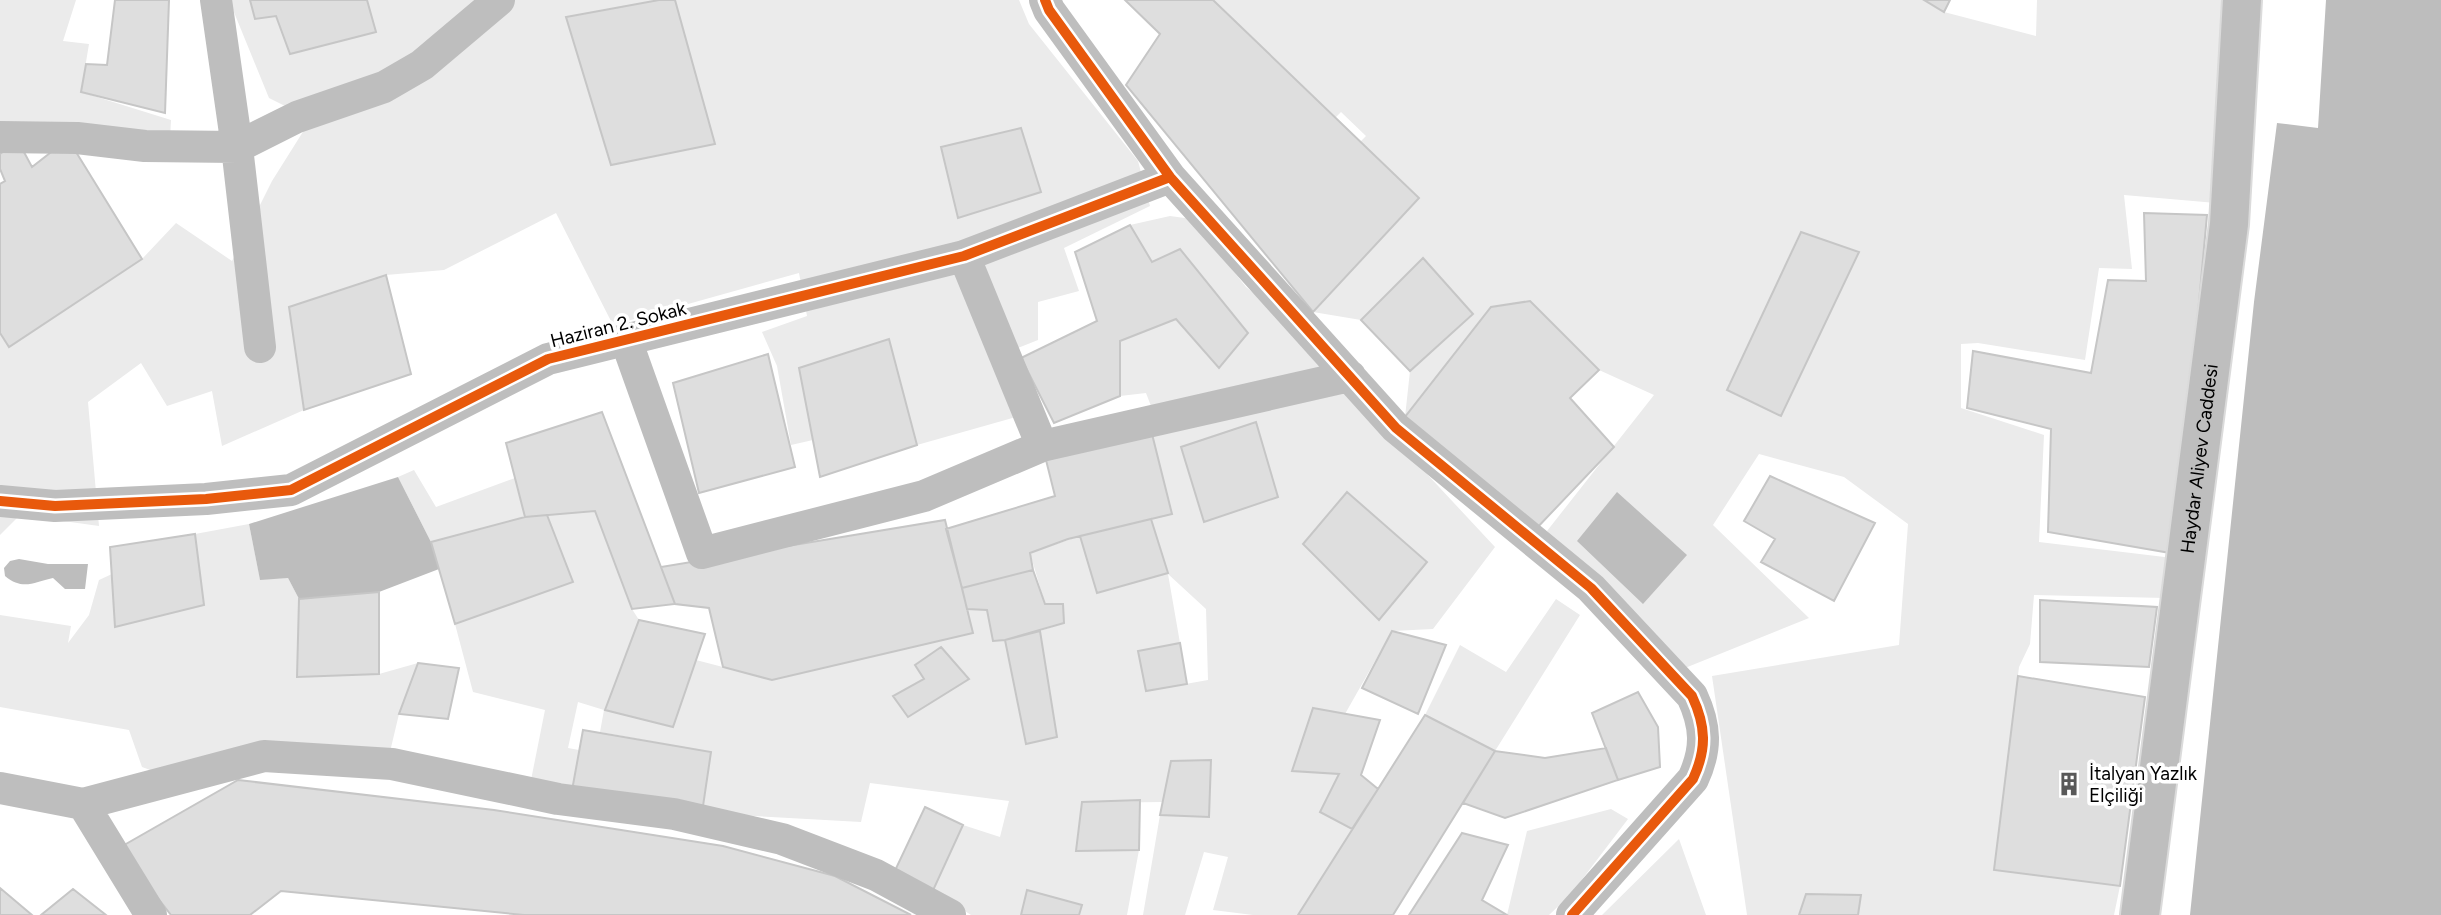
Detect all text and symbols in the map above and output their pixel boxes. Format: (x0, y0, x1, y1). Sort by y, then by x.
street label: Haziran 2. Sokak (548, 296, 689, 352)
street label: Haydar Aliyev Caddesi (2176, 363, 2223, 555)
place label: İtalyan Yazlık Elçiliği (2089, 762, 2198, 807)
building icon: İtalyan Yazlık Elçiliği (2055, 770, 2083, 798)

